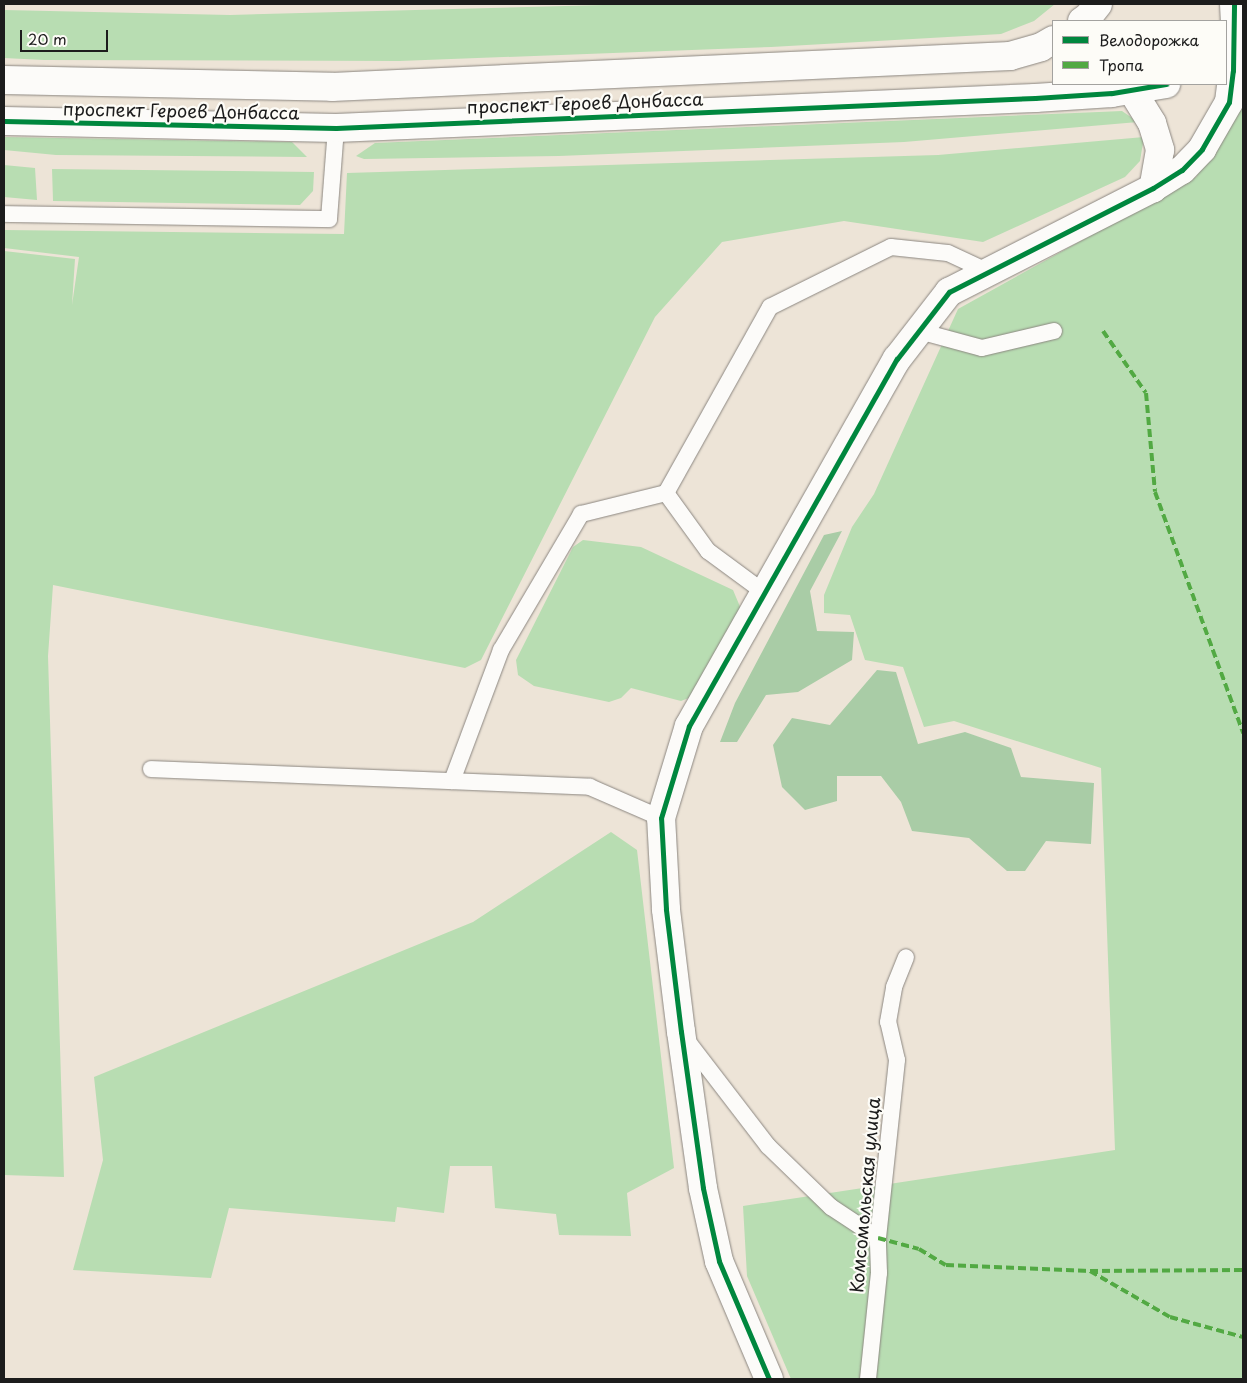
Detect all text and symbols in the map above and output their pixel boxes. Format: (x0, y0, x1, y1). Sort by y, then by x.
scale bar (22, 20, 110, 52)
legend (1052, 20, 1227, 85)
text: 20 m (28, 27, 67, 50)
text: Велодорожка (1099, 28, 1199, 51)
text: Тропа (1099, 53, 1144, 76)
street label: проспект Героев Донбасса (466, 88, 704, 118)
street label: проспект Героев Донбасса (62, 98, 300, 124)
street label: Комсомольская улица (846, 1096, 884, 1294)

